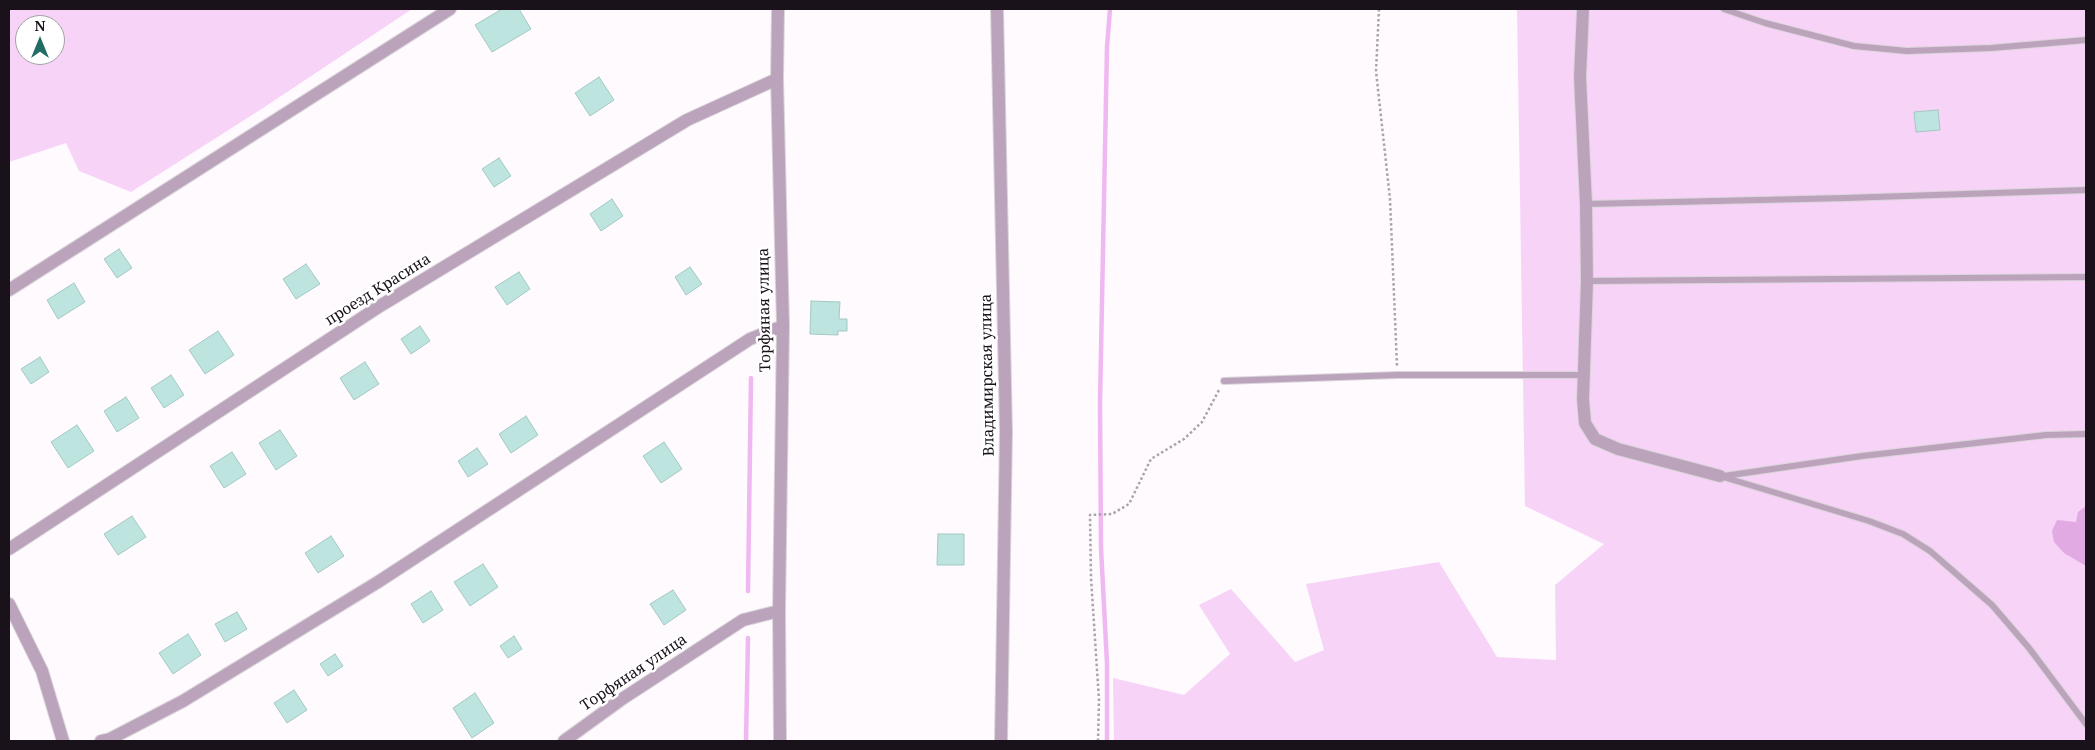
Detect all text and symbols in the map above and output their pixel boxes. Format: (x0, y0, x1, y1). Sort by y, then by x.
north arrow (15, 15, 65, 65)
text: N (34, 16, 46, 35)
street label: Торфяная улица (755, 248, 775, 372)
street label: проезд Красина (322, 250, 434, 330)
street label: Владимирская улица (978, 294, 998, 456)
street label: Торфяная улица (577, 631, 691, 715)

